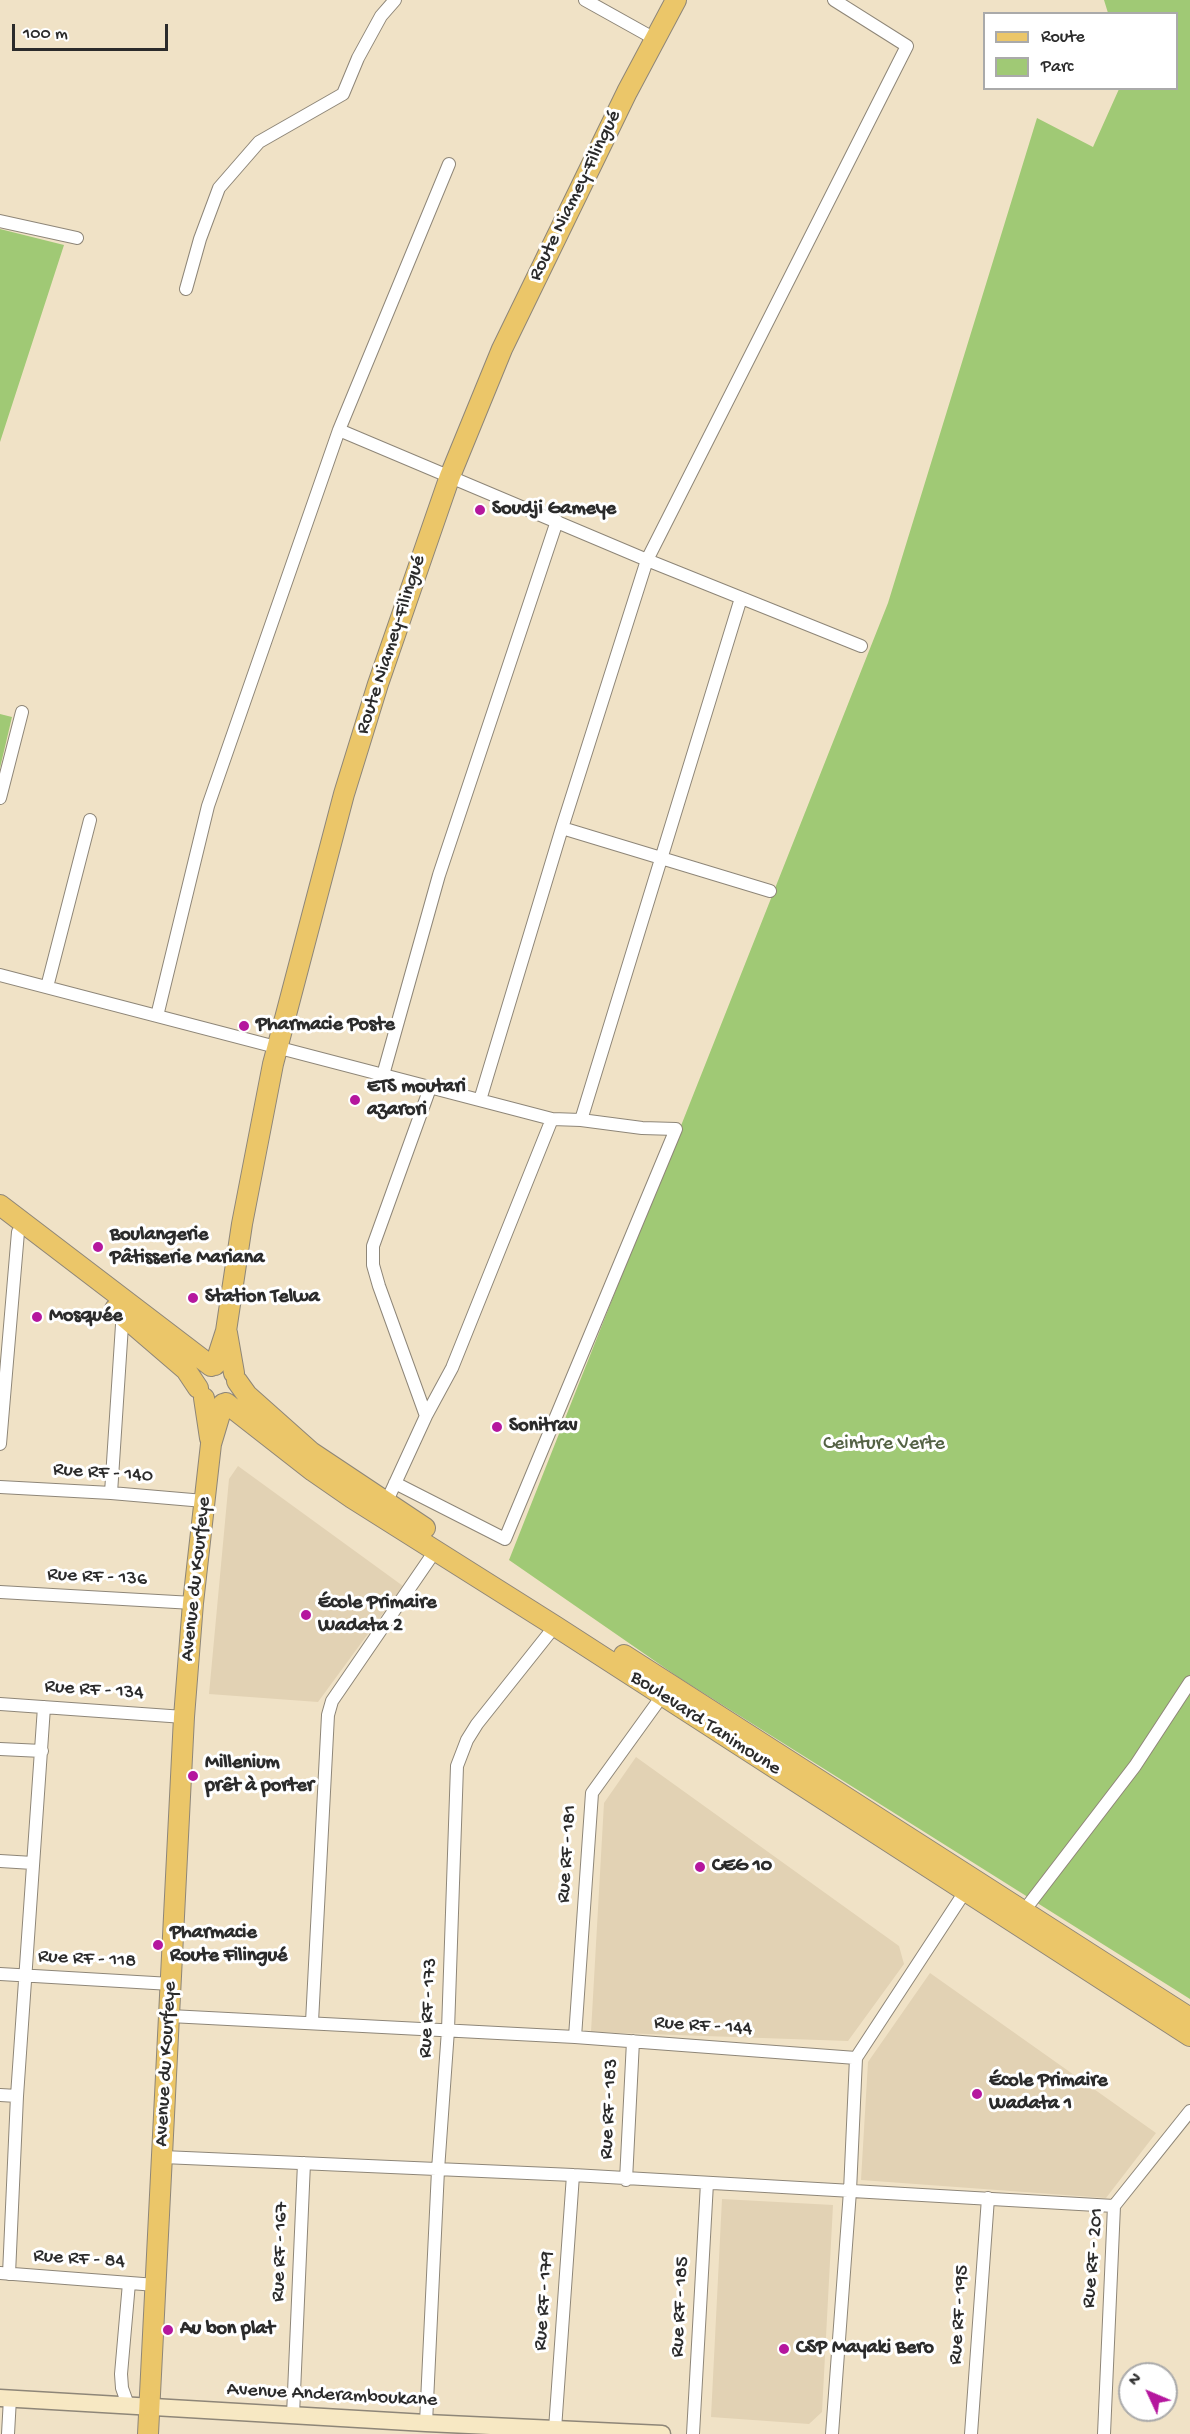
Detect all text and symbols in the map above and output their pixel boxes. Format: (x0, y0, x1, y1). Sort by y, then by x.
scale bar (15, 12, 171, 50)
legend (983, 12, 1178, 90)
text: 100 m (23, 24, 68, 45)
text: Route (1041, 27, 1085, 48)
text: Parc (1041, 57, 1073, 78)
street label: Route Niamey-Filingué (524, 107, 628, 285)
place label: Soudji Gameye (492, 498, 616, 522)
marker: Soudji Gameye (473, 503, 487, 517)
street label: Route Niamey-Filingué (352, 553, 432, 737)
place label: Pharmacie Poste (256, 1014, 395, 1038)
marker: Pharmacie Poste (237, 1019, 251, 1033)
place label: ETS moutari azarori (367, 1076, 466, 1123)
marker: ETS moutari azarori (348, 1093, 362, 1107)
place label: Boulangerie Pâtisserie Mariana (110, 1224, 264, 1271)
marker: Boulangerie Pâtisserie Mariana (91, 1240, 105, 1254)
place label: Station Telwa (205, 1286, 320, 1310)
marker: Station Telwa (186, 1291, 200, 1305)
place label: Mosquée (49, 1305, 123, 1329)
marker: Mosquée (30, 1310, 44, 1324)
place label: Sonitrav (509, 1415, 578, 1439)
marker: Sonitrav (490, 1420, 504, 1434)
park label: Ceinture Verte (823, 1433, 945, 1457)
street label: Rue RF - 140 (52, 1459, 154, 1489)
street label: Avenue du Kourfeye (176, 1496, 218, 1662)
street label: Rue RF - 136 (46, 1563, 148, 1593)
place label: École Primaire Wadata 2 (318, 1592, 437, 1639)
marker: École Primaire Wadata 2 (299, 1608, 313, 1622)
street label: Boulevard Tanimoune (625, 1666, 785, 1782)
street label: Rue RF - 134 (44, 1676, 144, 1706)
place label: Millenium prêt à porter (205, 1752, 314, 1799)
marker: Millenium prêt à porter (186, 1769, 200, 1783)
street label: Rue RF - 181 (553, 1804, 583, 1904)
place label: CEG 10 (712, 1855, 772, 1879)
marker: CEG 10 (693, 1860, 707, 1874)
place label: Pharmacie Route Filingué (170, 1922, 287, 1969)
marker: Pharmacie Route Filingué (151, 1938, 165, 1952)
street label: Rue RF - 118 (37, 1945, 137, 1975)
street label: Rue RF - 173 (414, 1957, 444, 2059)
street label: Avenue du Kourfeye (151, 1981, 183, 2147)
street label: Rue RF - 144 (653, 2012, 753, 2042)
street label: Rue RF - 183 (595, 2058, 625, 2160)
place label: École Primaire Wadata 1 (989, 2070, 1108, 2117)
marker: École Primaire Wadata 1 (970, 2087, 984, 2101)
street label: Rue RF - 167 (267, 2202, 295, 2302)
street label: Rue RF - 201 (1078, 2207, 1110, 2309)
street label: Rue RF - 84 (32, 2245, 126, 2275)
street label: Rue RF - 179 (530, 2250, 560, 2352)
street label: Rue RF - 185 (666, 2256, 696, 2358)
street label: Rue RF - 195 (945, 2264, 975, 2366)
place label: Au bon plat (180, 2318, 275, 2342)
marker: Au bon plat (161, 2323, 175, 2337)
place label: CSP Mayaki Bero (796, 2337, 934, 2361)
marker: CSP Mayaki Bero (777, 2342, 791, 2356)
north arrow (1118, 2362, 1178, 2422)
text: N (1126, 2370, 1147, 2391)
street label: Avenue Anderamboukane (226, 2379, 438, 2413)

